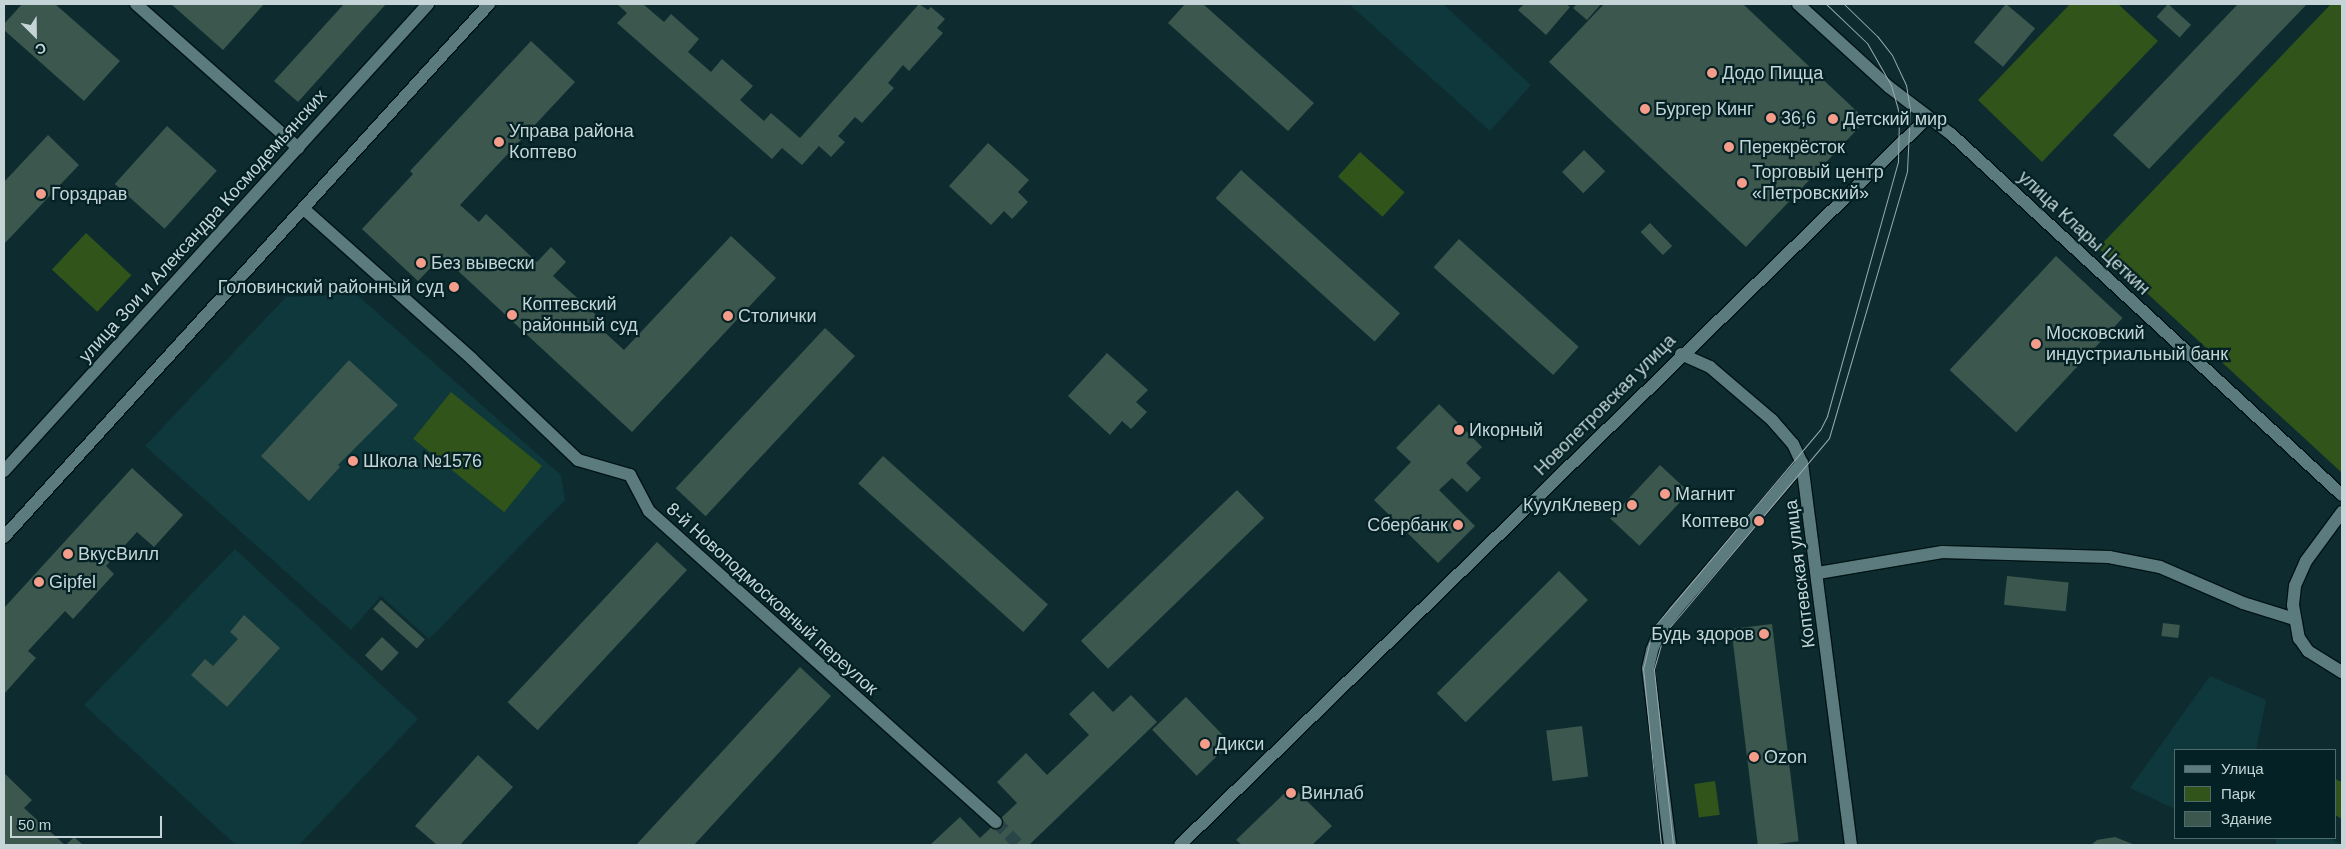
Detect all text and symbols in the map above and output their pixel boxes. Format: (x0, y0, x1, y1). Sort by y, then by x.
north arrow (10, 10, 60, 60)
text: С (33, 39, 49, 58)
place label: Додо Пицца (1722, 62, 1823, 84)
marker: Додо Пицца (1706, 67, 1718, 79)
street label: улица Зои и Александра Космодемьянских (75, 85, 331, 367)
place label: Бургер Кинг (1655, 98, 1753, 120)
marker: Бургер Кинг (1639, 103, 1651, 115)
place label: 36,6 (1781, 107, 1816, 129)
place label: Детский мир (1843, 108, 1947, 130)
marker: 36,6 (1765, 112, 1777, 124)
marker: Детский мир (1827, 113, 1839, 125)
place label: Управа района Коптево (509, 121, 634, 163)
marker: Управа района Коптево (493, 136, 505, 148)
place label: Перекрёсток (1739, 136, 1845, 158)
marker: Перекрёсток (1723, 141, 1735, 153)
place label: Торговый центр «Петровский» (1752, 162, 1884, 204)
street label: улица Клары Цеткин (2014, 166, 2154, 300)
marker: Торговый центр «Петровский» (1736, 177, 1748, 189)
place label: Горздрав (51, 183, 127, 205)
marker: Горздрав (35, 188, 47, 200)
place label: Без вывески (431, 252, 534, 274)
marker: Без вывески (415, 257, 427, 269)
place label: Головинский районный суд (218, 276, 444, 298)
marker: Головинский районный суд (448, 281, 460, 293)
place label: Коптевский районный суд (522, 294, 638, 336)
place label: Столички (738, 305, 817, 327)
marker: Коптевский районный суд (506, 309, 518, 321)
marker: Столички (722, 310, 734, 322)
place label: Московский индустриальный банк (2046, 323, 2228, 366)
street label: Новопетровская улица (1530, 330, 1680, 480)
marker: Московский индустриальный банк (2030, 338, 2042, 350)
place label: Икорный (1469, 419, 1543, 441)
marker: Икорный (1453, 424, 1465, 436)
place label: Школа №1576 (363, 450, 482, 472)
marker: Школа №1576 (347, 455, 359, 467)
place label: Магнит (1675, 483, 1735, 505)
marker: Магнит (1659, 488, 1671, 500)
place label: КуулКлевер (1523, 494, 1622, 516)
street label: 8-й Новоподмосковный переулок (662, 498, 882, 700)
marker: КуулКлевер (1626, 499, 1638, 511)
street label: Коптевская улица (1780, 499, 1820, 649)
place label: Коптево (1681, 510, 1749, 532)
place label: Сбербанк (1367, 514, 1448, 536)
marker: Коптево (1753, 515, 1765, 527)
marker: Сбербанк (1452, 519, 1464, 531)
place label: ВкусВилл (78, 543, 159, 565)
marker: ВкусВилл (62, 548, 74, 560)
place label: Gipfel (49, 571, 96, 593)
marker: Gipfel (33, 576, 45, 588)
place label: Будь здоров (1651, 623, 1754, 645)
marker: Будь здоров (1758, 628, 1770, 640)
place label: Дикси (1215, 733, 1264, 755)
marker: Дикси (1199, 738, 1211, 750)
place label: Ozon (1764, 746, 1807, 768)
legend (2174, 749, 2336, 839)
marker: Ozon (1748, 751, 1760, 763)
text: Улица (2221, 760, 2264, 777)
place label: Винлаб (1301, 782, 1364, 804)
text: Парк (2221, 785, 2255, 802)
marker: Винлаб (1285, 787, 1297, 799)
scale bar (12, 806, 165, 838)
text: Здание (2221, 810, 2272, 827)
text: 50 m (18, 816, 51, 833)

